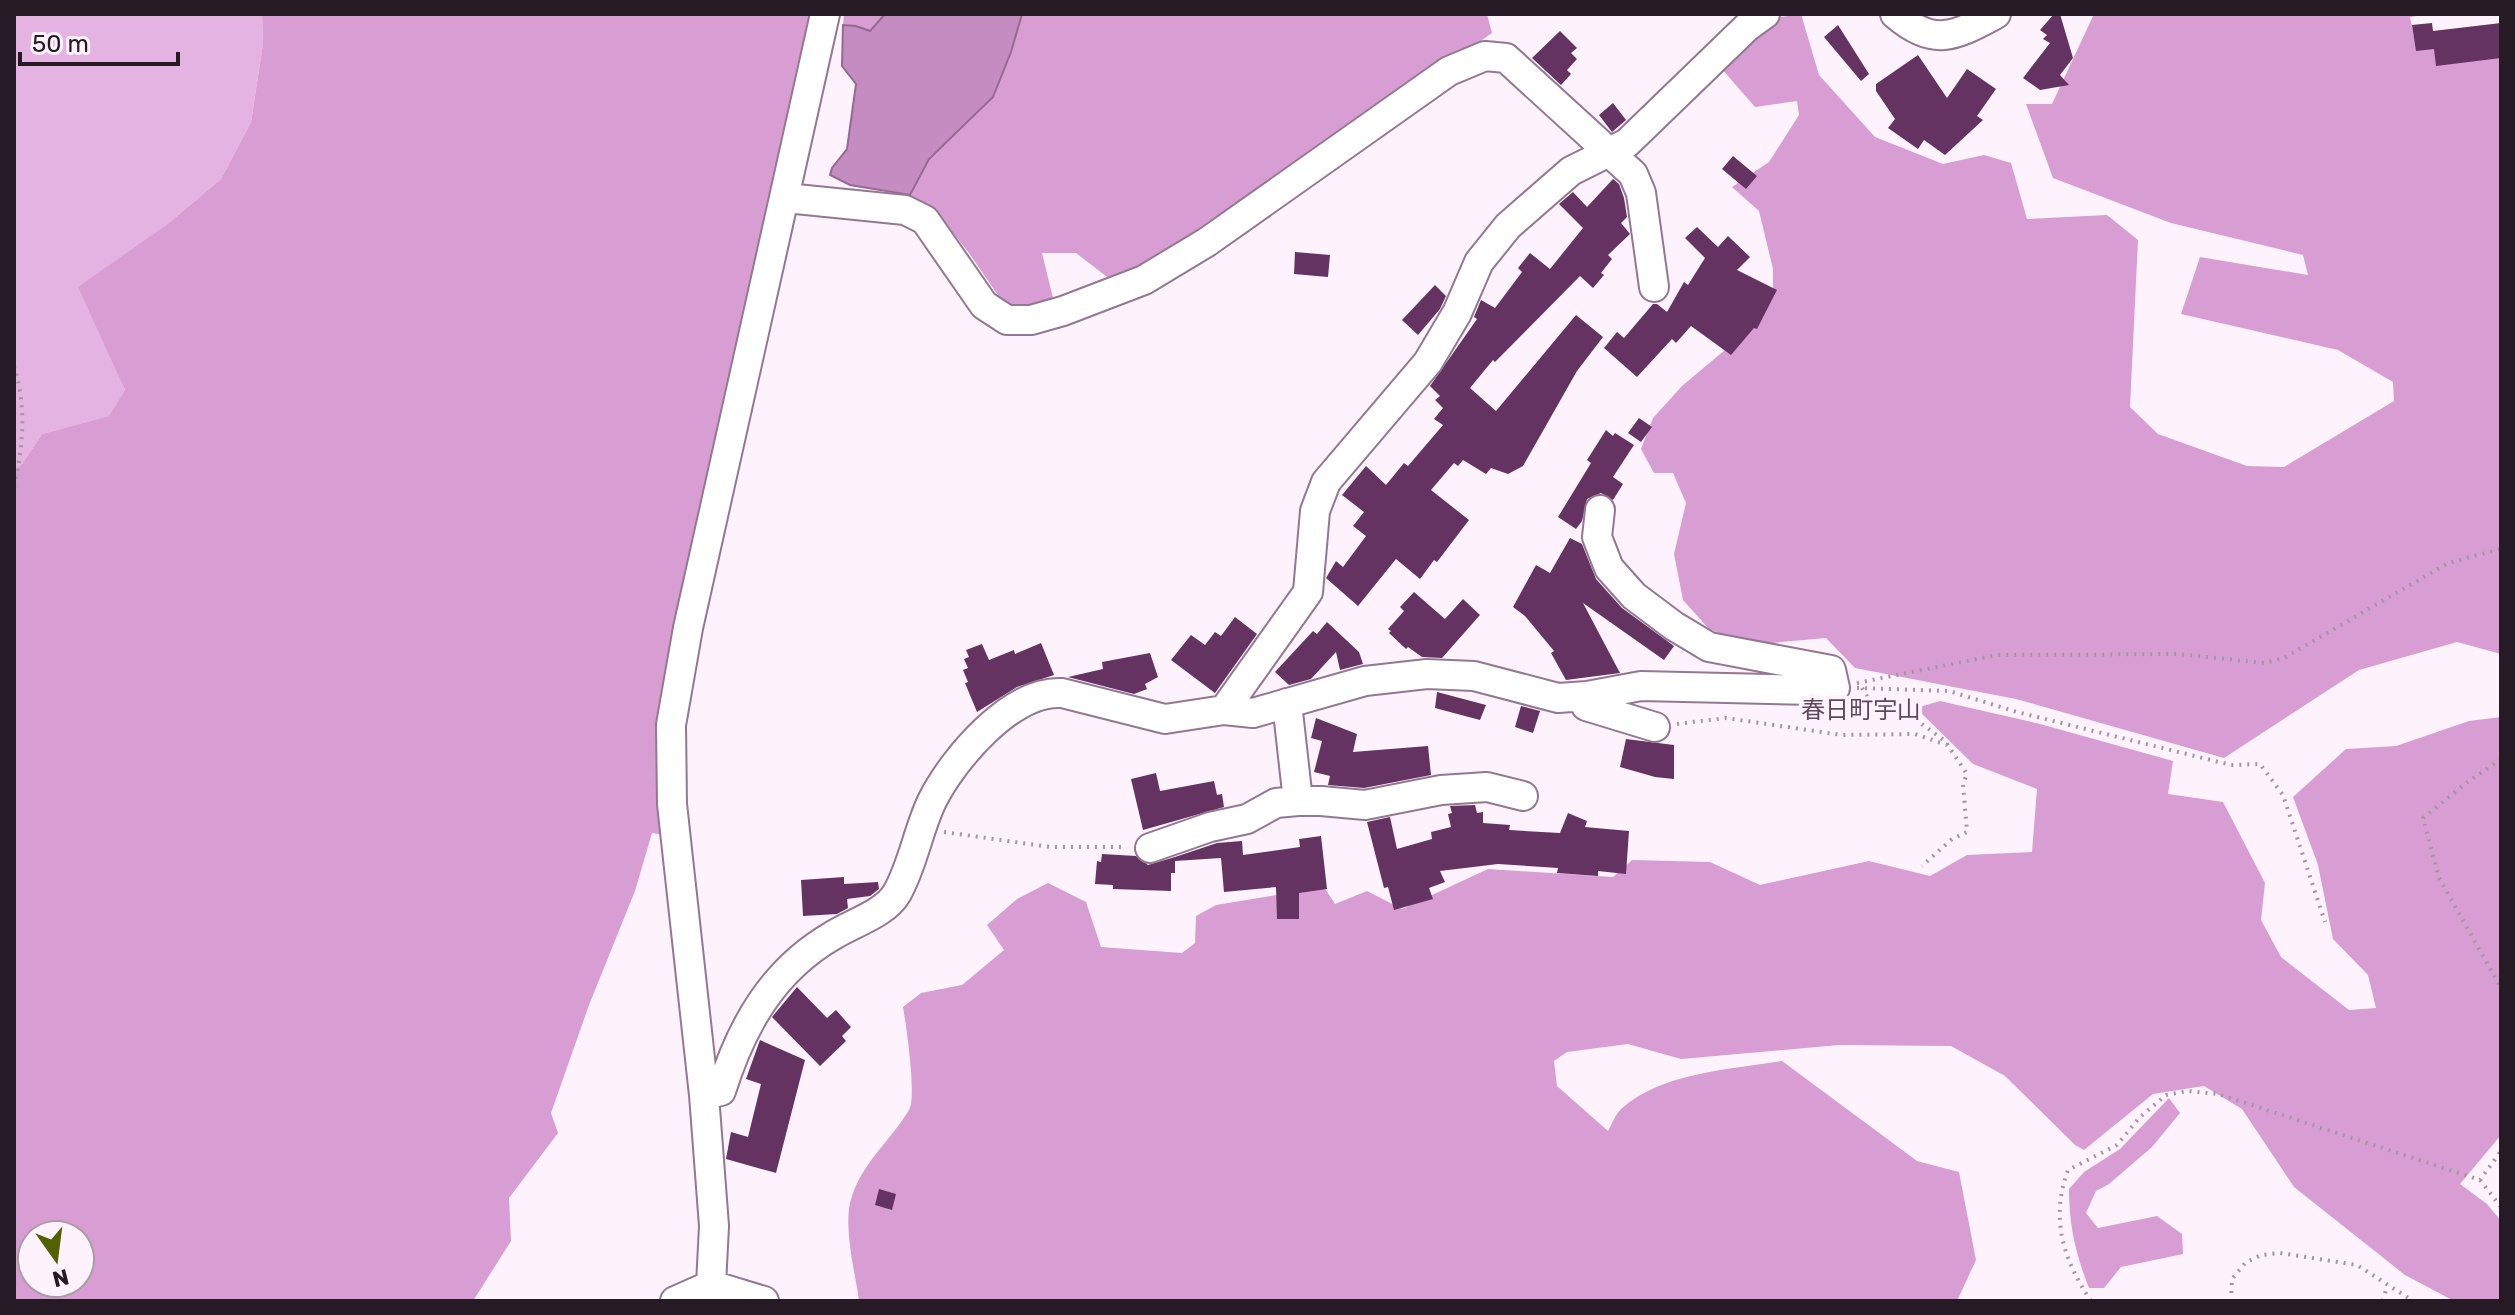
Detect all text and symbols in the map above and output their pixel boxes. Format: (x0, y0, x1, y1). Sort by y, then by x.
scale bar (20, 16, 178, 66)
text: 50 m (32, 30, 89, 58)
district label: 春日町宇山 (1801, 696, 1921, 724)
north arrow (16, 1219, 96, 1299)
text: N (50, 1263, 72, 1293)

